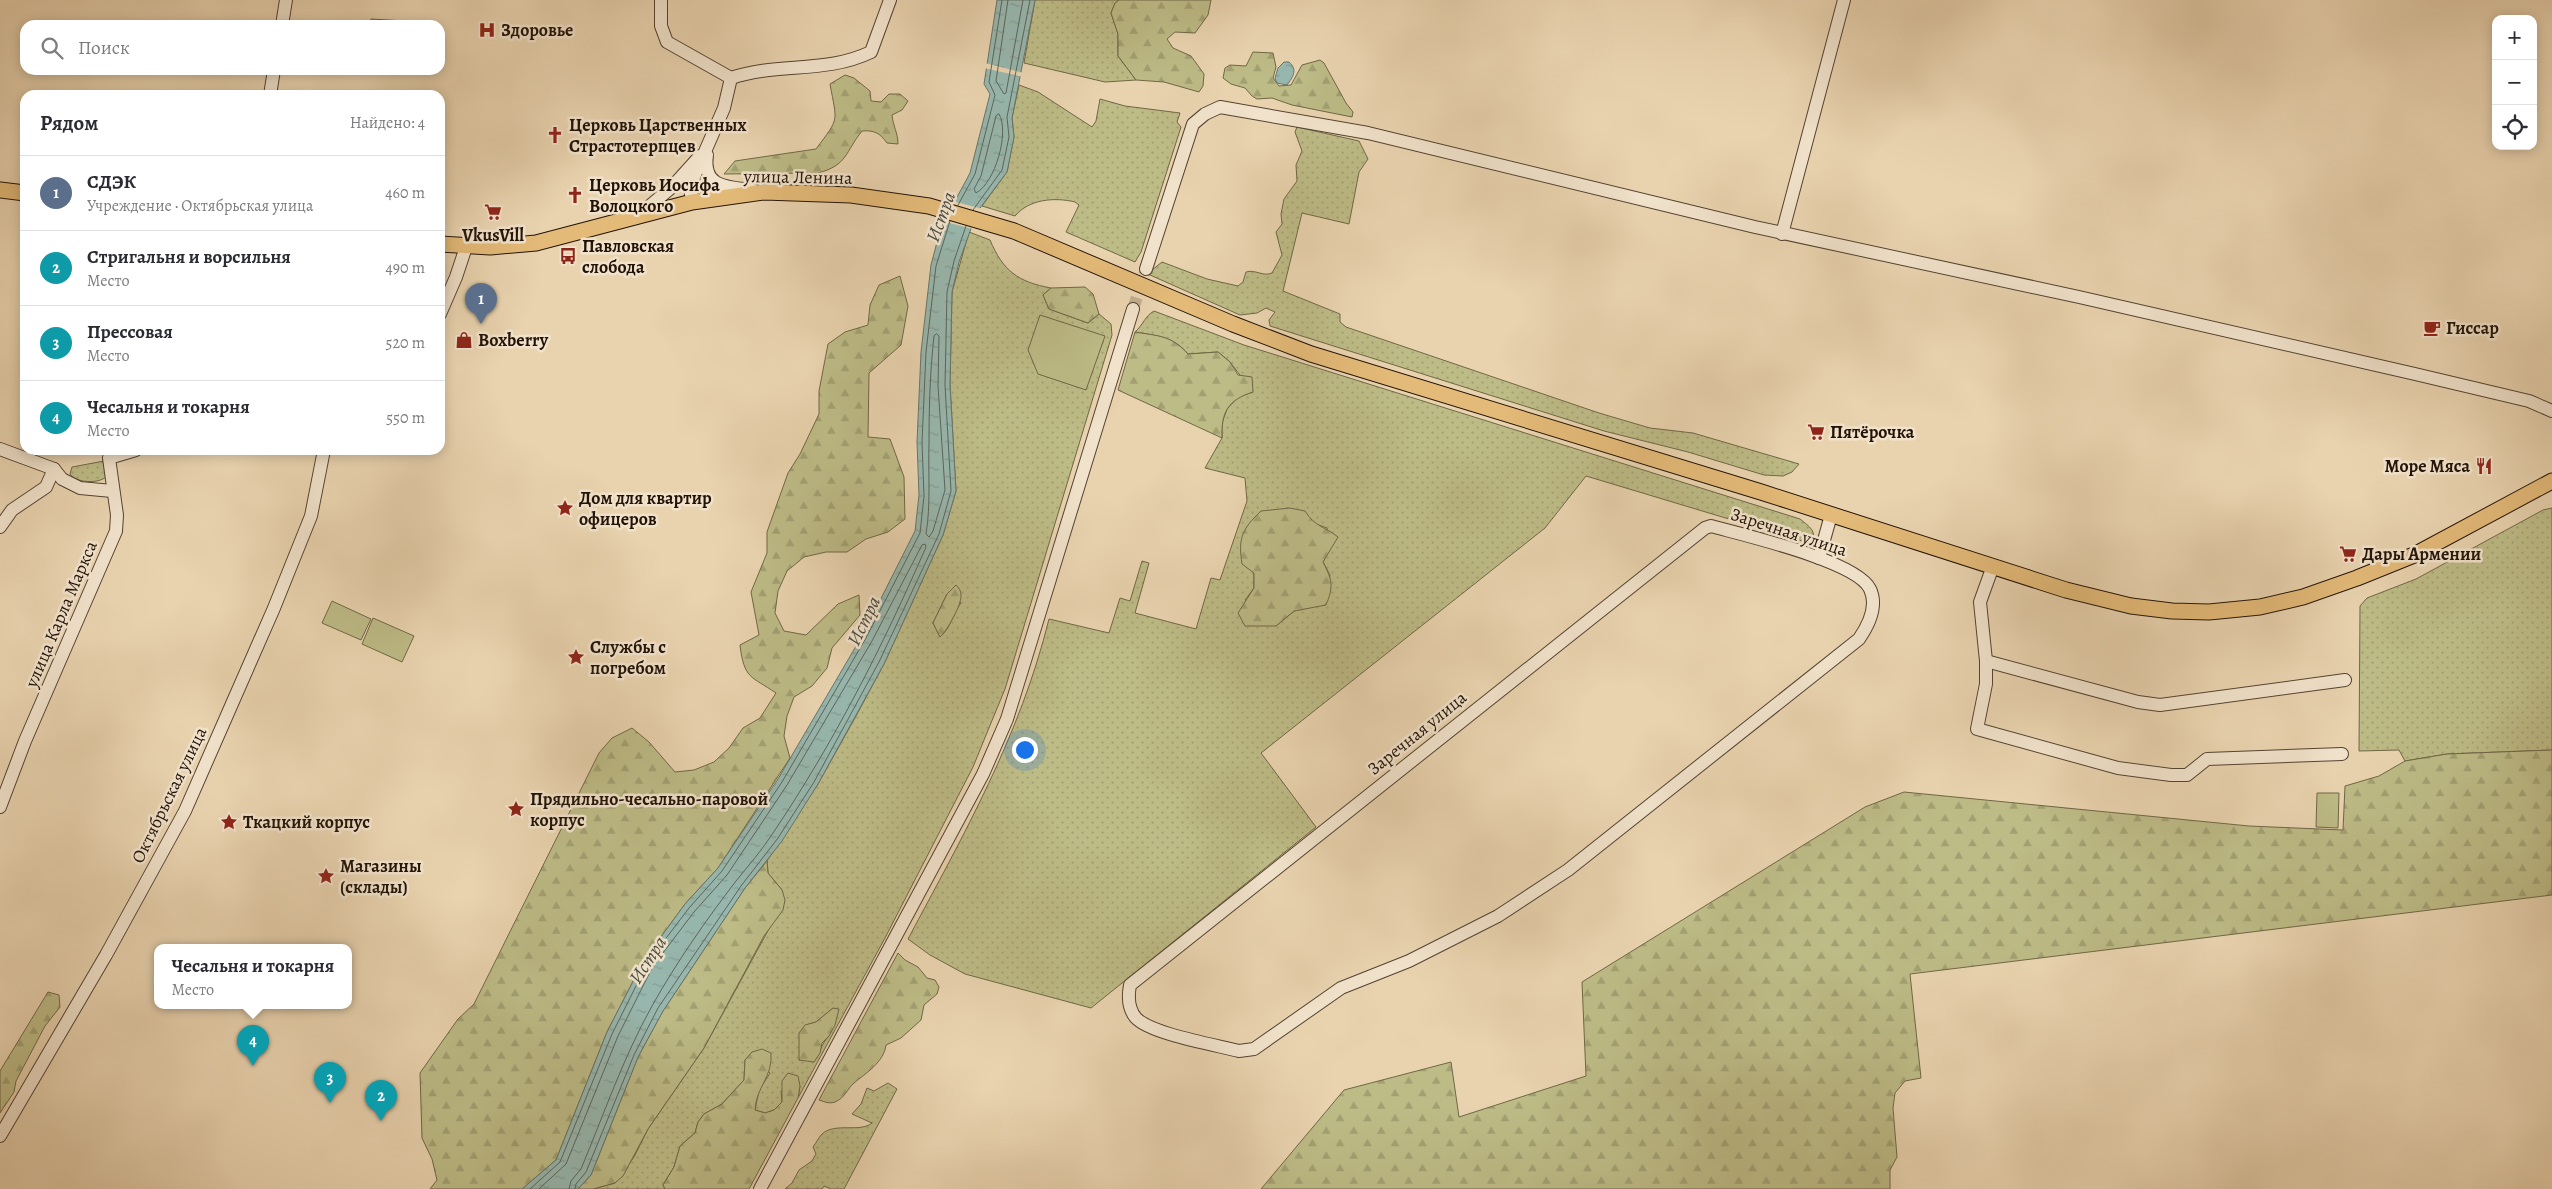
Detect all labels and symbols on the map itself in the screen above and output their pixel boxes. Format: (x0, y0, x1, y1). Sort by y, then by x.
place label: Здоровье (501, 18, 573, 42)
hospital icon: Здоровье (477, 20, 497, 40)
place label: Церковь Царственных Страстотерпцев (569, 113, 747, 158)
church icon: Церковь Царственных Страстотерпцев (545, 125, 565, 145)
street label: улица Ленина (742, 164, 853, 190)
place label: Церковь Иосифа Волоцкого (589, 173, 720, 218)
church icon: Церковь Иосифа Волоцкого (565, 185, 585, 205)
water label: Истра (920, 188, 962, 246)
supermarket icon: VkusVill (483, 202, 503, 222)
place label: VkusVill (461, 223, 524, 247)
place label: Павловская слобода (582, 234, 674, 279)
bus stop icon: Павловская слобода (558, 246, 578, 266)
pin: 1 (465, 283, 497, 324)
place label: Гиссар (2446, 316, 2499, 340)
cafe icon: Гиссар (2422, 318, 2442, 338)
place label: Boxberry (478, 328, 549, 352)
shop icon: Boxberry (454, 330, 474, 350)
place label: Пятёрочка (1830, 420, 1915, 444)
supermarket icon: Пятёрочка (1806, 422, 1826, 442)
place label: Море Мяса (2385, 454, 2470, 478)
restaurant icon: Море Мяса (2474, 456, 2494, 476)
place label: Дом для квартир офицеров (579, 486, 712, 531)
place icon: Дом для квартир офицеров (555, 498, 575, 518)
street label: Заречная улица (1728, 502, 1851, 562)
street label: улица Карла Маркса (19, 536, 103, 692)
place label: Дары Армении (2362, 542, 2482, 566)
supermarket icon: Дары Армении (2338, 544, 2358, 564)
water label: Истра (841, 592, 887, 650)
place label: Службы с погребом (590, 635, 666, 680)
place icon: Службы с погребом (566, 647, 586, 667)
street label: Заречная улица (1362, 685, 1472, 780)
street label: Октябрьская улица (126, 722, 213, 867)
your location (1012, 737, 1038, 763)
place label: Прядильно-чесально-паровой корпус (530, 787, 768, 832)
place icon: Прядильно-чесально-паровой корпус (506, 799, 526, 819)
place label: Ткацкий корпус (243, 810, 370, 834)
place icon: Ткацкий корпус (219, 812, 239, 832)
place label: Магазины (склады) (340, 854, 422, 899)
place icon: Магазины (склады) (316, 866, 336, 886)
water label: Истра (623, 931, 673, 989)
pin: 4 (237, 1025, 269, 1066)
pin: 3 (314, 1062, 346, 1103)
pin: 2 (365, 1080, 397, 1121)

